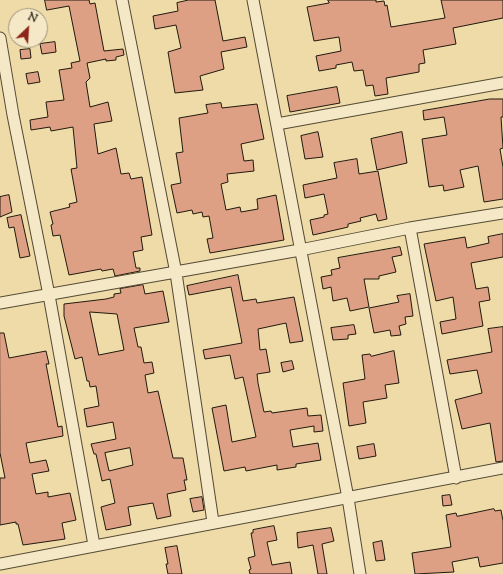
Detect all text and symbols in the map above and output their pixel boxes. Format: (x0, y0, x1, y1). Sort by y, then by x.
north arrow (8, 8, 48, 48)
text: N (25, 9, 40, 27)

